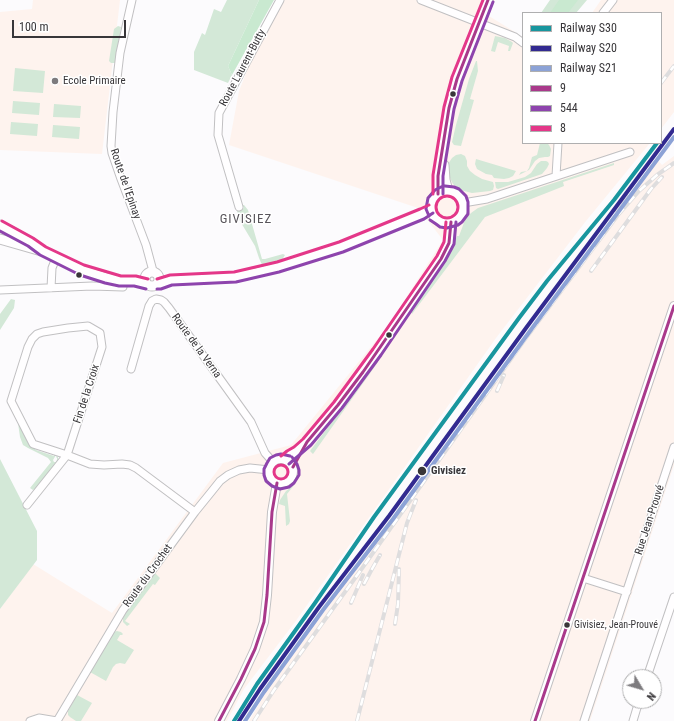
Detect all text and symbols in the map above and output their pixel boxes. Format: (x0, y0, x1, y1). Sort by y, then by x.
scale bar (14, 12, 128, 38)
legend (522, 12, 662, 144)
text: 100 m (19, 20, 49, 34)
text: Railway S30 (560, 21, 617, 35)
street label: Route Laurent-Butty (217, 27, 269, 109)
text: Railway S20 (560, 41, 617, 55)
text: Railway S21 (560, 61, 617, 75)
place label: Ecole Primaire (63, 74, 126, 88)
marker: Ecole Primaire (50, 76, 60, 86)
text: 9 (560, 81, 566, 95)
unlabelled marker (448, 89, 458, 99)
text: 544 (560, 101, 578, 115)
text: 8 (560, 121, 566, 135)
street label: Route de l'Epinay (107, 147, 143, 221)
district label: GIVISIEZ (220, 212, 272, 228)
unlabelled marker (74, 270, 84, 280)
street label: Route de la Verna (168, 311, 224, 381)
unlabelled marker (384, 330, 394, 340)
street label: Fin de la Croix (71, 363, 103, 425)
place label: Givisiez (431, 464, 466, 478)
marker: Givisiez (416, 465, 428, 477)
street label: Rue Jean-Prouvé (633, 483, 667, 557)
street label: Route du Crochet (121, 542, 175, 610)
place label: Givisiez, Jean-Prouvé (574, 619, 658, 631)
marker: Givisiez, Jean-Prouvé (562, 620, 572, 630)
north arrow (622, 669, 662, 709)
text: N (644, 689, 658, 703)

